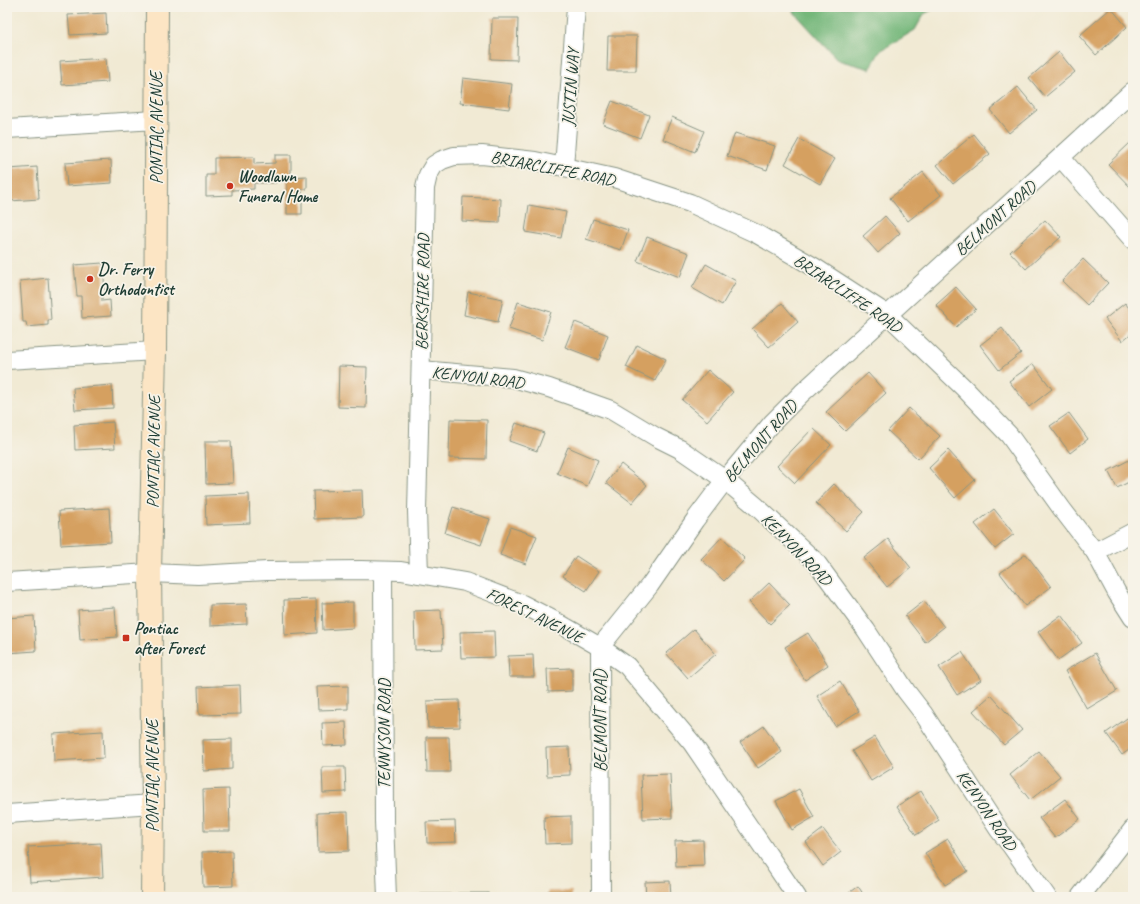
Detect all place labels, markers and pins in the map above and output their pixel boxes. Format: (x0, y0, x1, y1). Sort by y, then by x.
place label: Woodlawn Funeral Home (238, 166, 318, 207)
marker: Woodlawn Funeral Home (225, 181, 235, 191)
place label: Dr. Ferry Orthodontist (98, 259, 176, 300)
marker: Dr. Ferry Orthodontist (85, 274, 95, 284)
place label: Pontiac after Forest (134, 618, 207, 659)
marker: Pontiac after Forest (121, 633, 131, 643)

